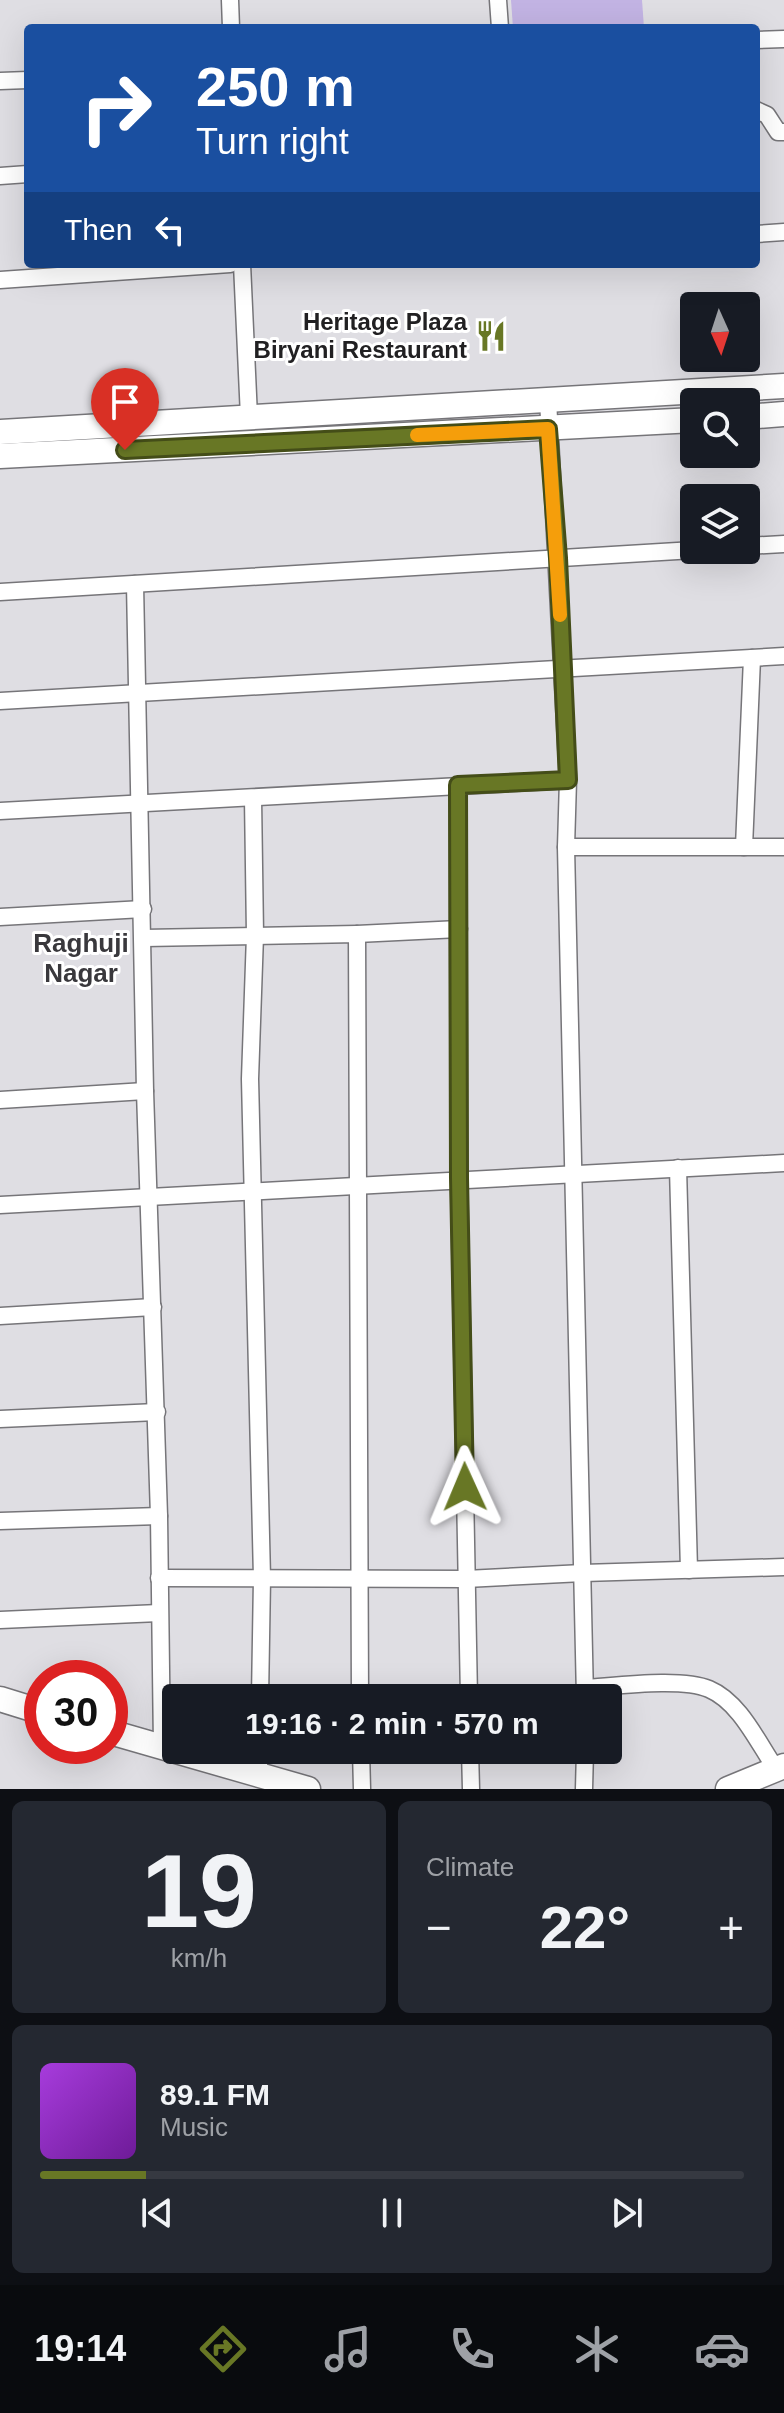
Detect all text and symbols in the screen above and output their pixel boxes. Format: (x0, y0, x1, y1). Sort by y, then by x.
text: 250 m (196, 55, 355, 118)
icon: right (64, 56, 168, 160)
text: Turn right (196, 121, 349, 162)
icon: left (148, 208, 192, 252)
text: Then (64, 213, 132, 246)
north arrow (680, 292, 760, 372)
map controls (680, 292, 760, 564)
place label: Heritage Plaza Biryani Restaurant (254, 308, 468, 363)
restaurant icon: Heritage Plaza Biryani Restaurant (474, 319, 508, 353)
pin (91, 368, 159, 450)
icon: arrive (103, 380, 147, 424)
button: search (680, 388, 760, 468)
button: layers (680, 484, 760, 564)
district label: Raghuji Nagar (33, 928, 129, 988)
position arrow (423, 1445, 507, 1529)
speed limit sign: 30 (24, 1660, 128, 1764)
text: 19:16 · 2 min · 570 m (245, 1707, 539, 1740)
text: 19 (141, 1833, 257, 1949)
text: Climate (426, 1852, 514, 1882)
text: 22° (540, 1894, 630, 1961)
text: − (426, 1903, 452, 1952)
text: + (718, 1903, 744, 1952)
text: km/h (171, 1943, 227, 1973)
text: 89.1 FM (160, 2078, 270, 2111)
text: Music (160, 2112, 228, 2142)
icon: previous (135, 2191, 179, 2235)
icon: pause (370, 2191, 414, 2235)
icon: next (605, 2191, 649, 2235)
icon: directions (195, 2321, 251, 2377)
icon: music (320, 2321, 376, 2377)
icon: phone (444, 2321, 500, 2377)
icon: climate (569, 2321, 625, 2377)
icon: car (694, 2321, 750, 2377)
text: 19:14 (34, 2328, 126, 2369)

